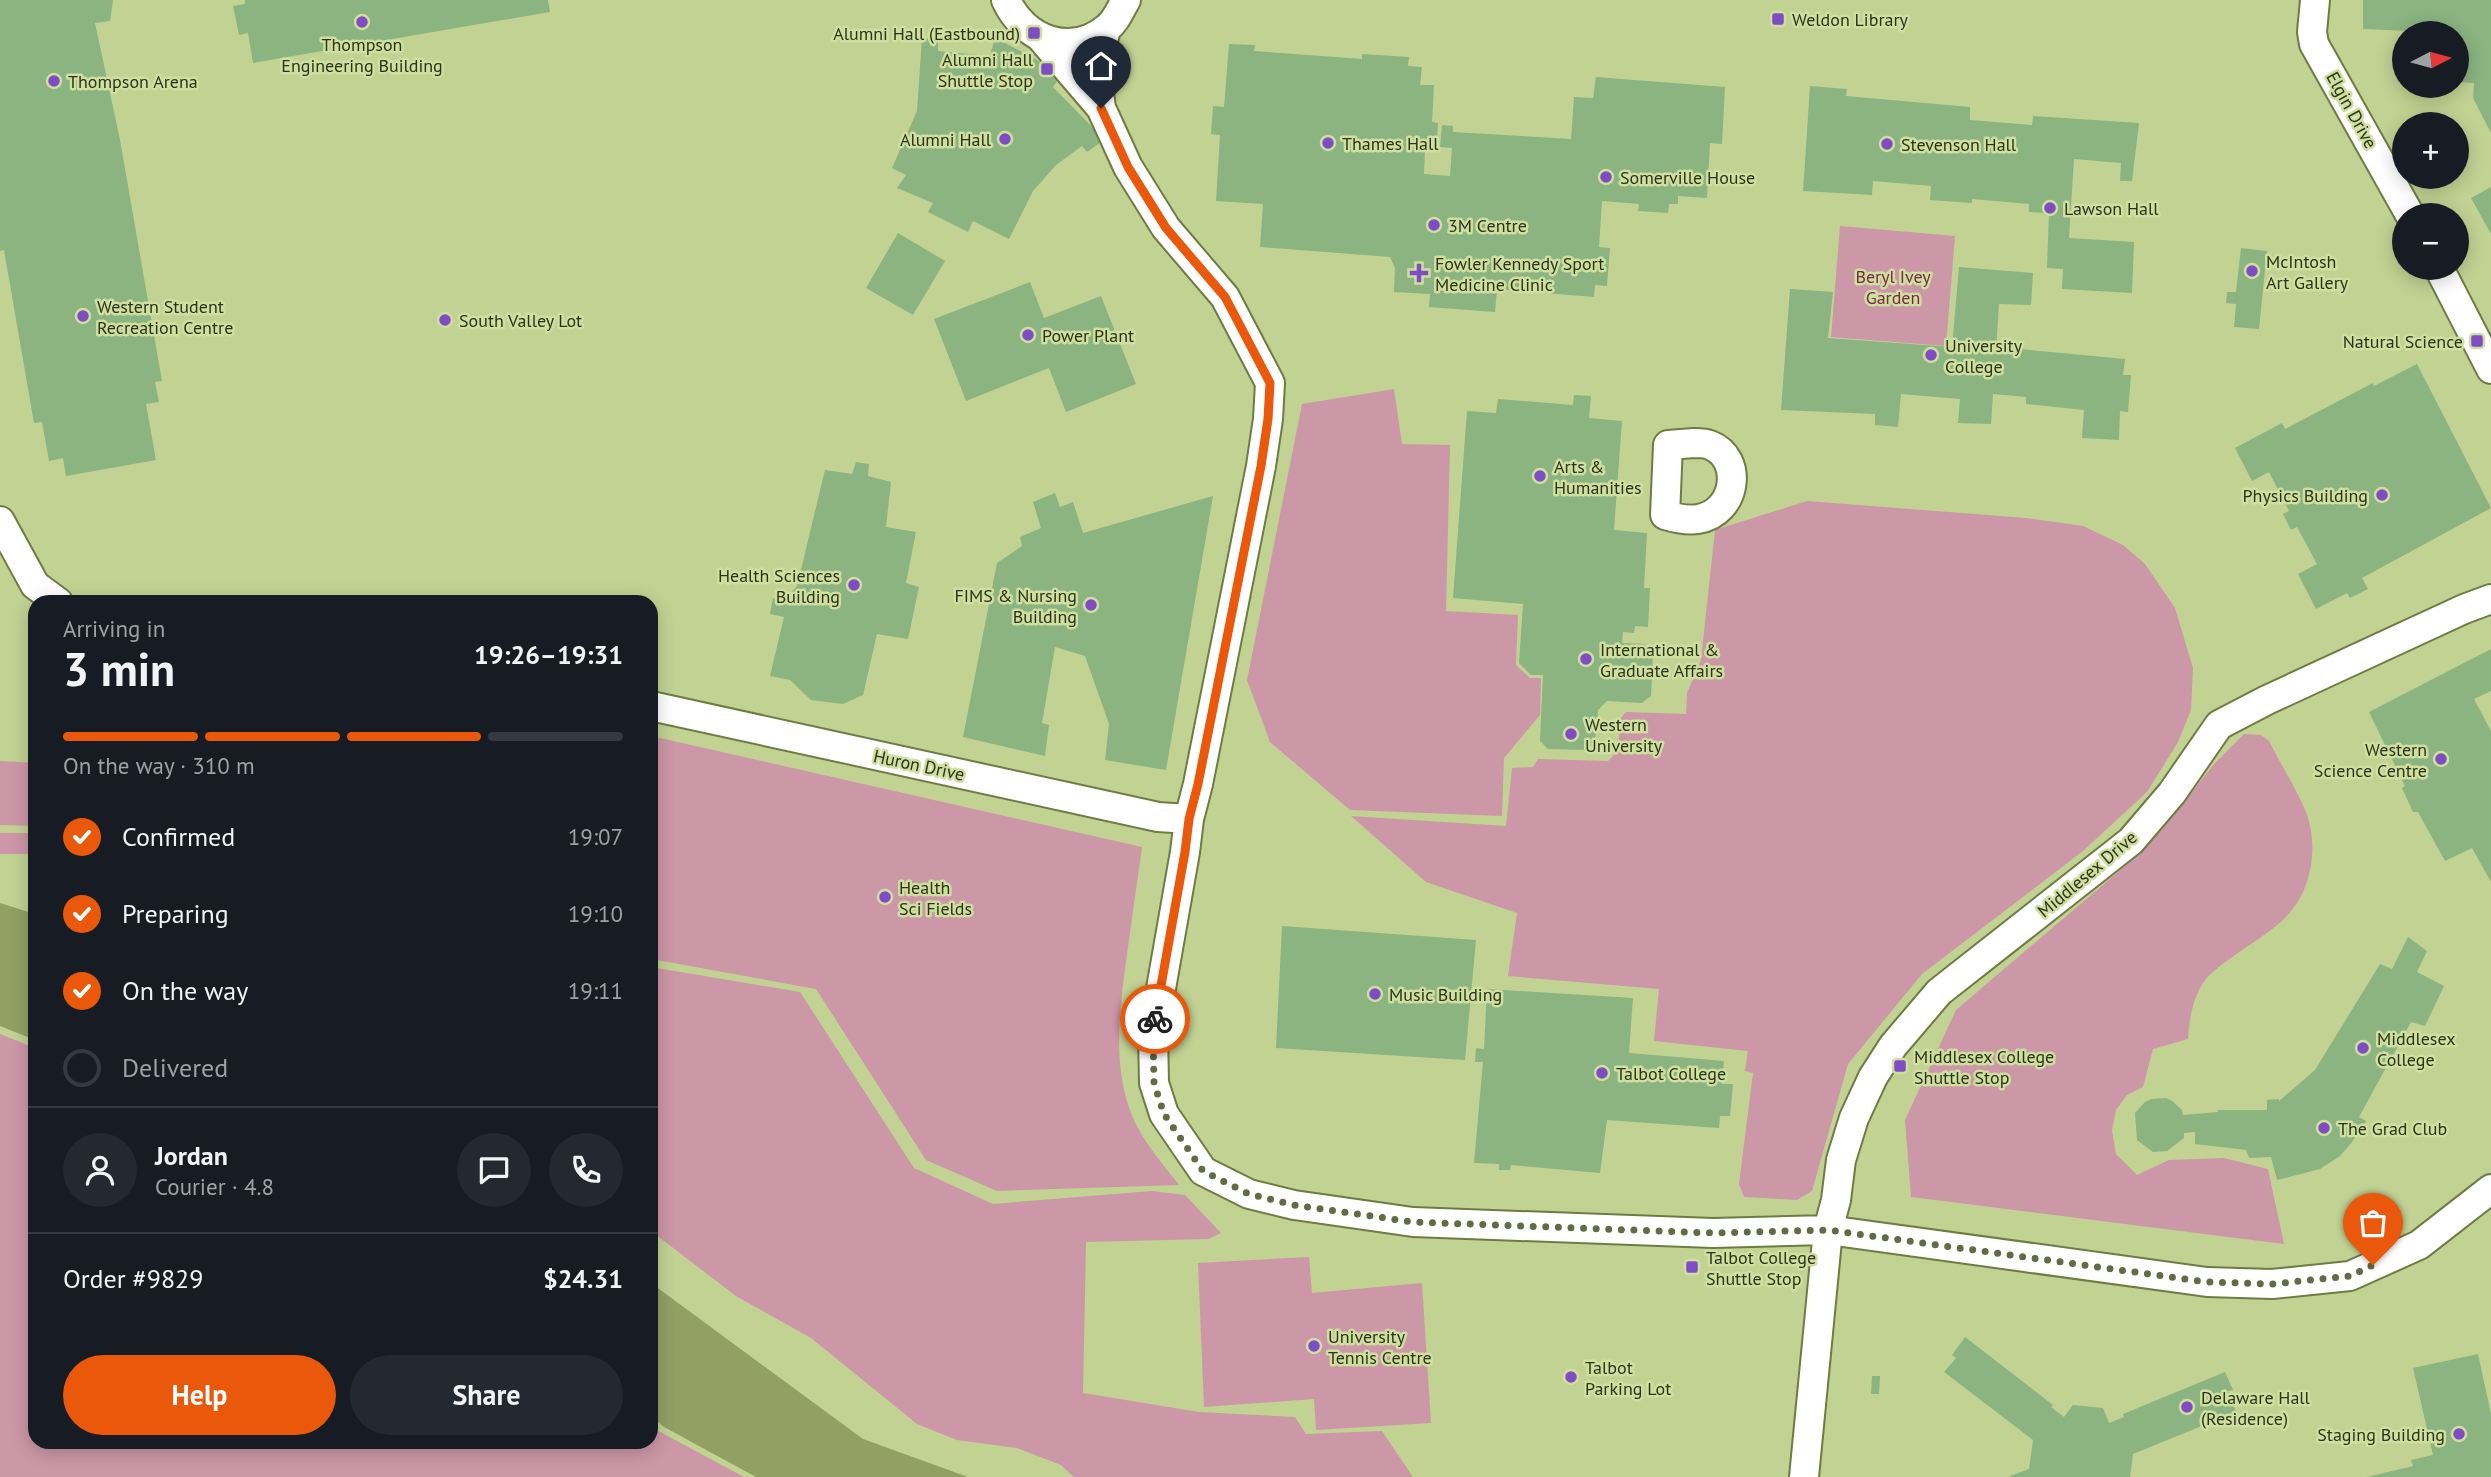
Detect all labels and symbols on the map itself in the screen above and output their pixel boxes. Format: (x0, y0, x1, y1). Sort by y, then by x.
place label: Weldon Library (1792, 8, 1909, 31)
marker: Weldon Library (1770, 11, 1786, 27)
marker: Thompson Engineering Building (354, 14, 370, 30)
north arrow (2392, 21, 2469, 98)
place label: Alumni Hall (Eastbound) (833, 22, 1020, 45)
marker: Alumni Hall (Eastbound) (1026, 25, 1042, 41)
place label: Thompson Engineering Building (281, 33, 443, 77)
pin (1071, 36, 1131, 108)
place label: Alumni Hall Shuttle Stop (938, 48, 1034, 92)
marker: Alumni Hall Shuttle Stop (1039, 61, 1055, 77)
street label: Elgin Drive (2321, 68, 2383, 152)
place label: Thompson Arena (68, 70, 198, 93)
marker: Thompson Arena (46, 73, 62, 89)
place label: Alumni Hall (900, 128, 992, 151)
marker: Alumni Hall (997, 131, 1013, 147)
place label: Thames Hall (1342, 132, 1439, 155)
place label: Stevenson Hall (1901, 133, 2017, 156)
marker: Thames Hall (1320, 135, 1336, 151)
marker: Stevenson Hall (1879, 136, 1895, 152)
place label: Somerville House (1620, 166, 1755, 189)
marker: Somerville House (1598, 169, 1614, 185)
place label: Lawson Hall (2064, 197, 2159, 220)
marker: Lawson Hall (2042, 200, 2058, 216)
place label: 3M Centre (1448, 214, 1527, 237)
marker: 3M Centre (1426, 217, 1442, 233)
place label: McIntosh Art Gallery (2266, 250, 2349, 294)
place label: Fowler Kennedy Sport Medicine Clinic (1435, 252, 1604, 296)
marker: Fowler Kennedy Sport Medicine Clinic (1409, 263, 1429, 283)
marker: McIntosh Art Gallery (2244, 263, 2260, 279)
park label: Beryl Ivey Garden (1855, 265, 1931, 309)
place label: Western Student Recreation Centre (97, 295, 233, 339)
marker: Western Student Recreation Centre (75, 308, 91, 324)
place label: South Valley Lot (459, 309, 582, 332)
marker: South Valley Lot (437, 312, 453, 328)
place label: Power Plant (1042, 324, 1134, 347)
marker: Power Plant (1020, 327, 1036, 343)
place label: Natural Science (2343, 330, 2463, 353)
marker: Natural Science (2469, 333, 2485, 349)
place label: University College (1945, 334, 2023, 378)
marker: University College (1923, 347, 1939, 363)
place label: Arts & Humanities (1554, 455, 1642, 499)
marker: Arts & Humanities (1532, 468, 1548, 484)
place label: Physics Building (2242, 484, 2368, 507)
marker: Physics Building (2374, 487, 2390, 503)
place label: Health Sciences Building (718, 564, 840, 608)
marker: Health Sciences Building (846, 577, 862, 593)
place label: FIMS & Nursing Building (955, 584, 1077, 628)
marker: FIMS & Nursing Building (1083, 597, 1099, 613)
place label: International & Graduate Affairs (1600, 638, 1723, 682)
marker: International & Graduate Affairs (1578, 651, 1594, 667)
place label: Western University (1585, 713, 1663, 757)
marker: Western University (1563, 726, 1579, 742)
place label: Western Science Centre (2314, 738, 2427, 782)
street label: Huron Drive (871, 744, 967, 786)
marker: Western Science Centre (2433, 751, 2449, 767)
street label: Middlesex Drive (2032, 826, 2142, 922)
place label: Health Sci Fields (899, 876, 972, 920)
marker: Health Sci Fields (877, 889, 893, 905)
place label: Music Building (1389, 983, 1502, 1006)
courier (1120, 984, 1190, 1054)
marker: Music Building (1367, 986, 1383, 1002)
place label: Middlesex College (2377, 1027, 2455, 1071)
marker: Middlesex College (2355, 1040, 2371, 1056)
place label: Middlesex College Shuttle Stop (1914, 1045, 2054, 1089)
marker: Middlesex College Shuttle Stop (1892, 1058, 1908, 1074)
place label: Talbot College (1616, 1062, 1726, 1085)
marker: Talbot College (1594, 1065, 1610, 1081)
place label: The Grad Club (2338, 1117, 2447, 1140)
marker: The Grad Club (2316, 1120, 2332, 1136)
pin (2343, 1193, 2403, 1265)
place label: Talbot College Shuttle Stop (1706, 1246, 1816, 1290)
marker: Talbot College Shuttle Stop (1684, 1259, 1700, 1275)
place label: University Tennis Centre (1328, 1325, 1432, 1369)
marker: University Tennis Centre (1306, 1338, 1322, 1354)
place label: Talbot Parking Lot (1585, 1356, 1671, 1400)
marker: Talbot Parking Lot (1563, 1369, 1579, 1385)
place label: Delaware Hall (Residence) (2201, 1386, 2311, 1430)
marker: Delaware Hall (Residence) (2179, 1399, 2195, 1415)
place label: Staging Building (2317, 1423, 2445, 1446)
marker: Staging Building (2451, 1426, 2467, 1442)

